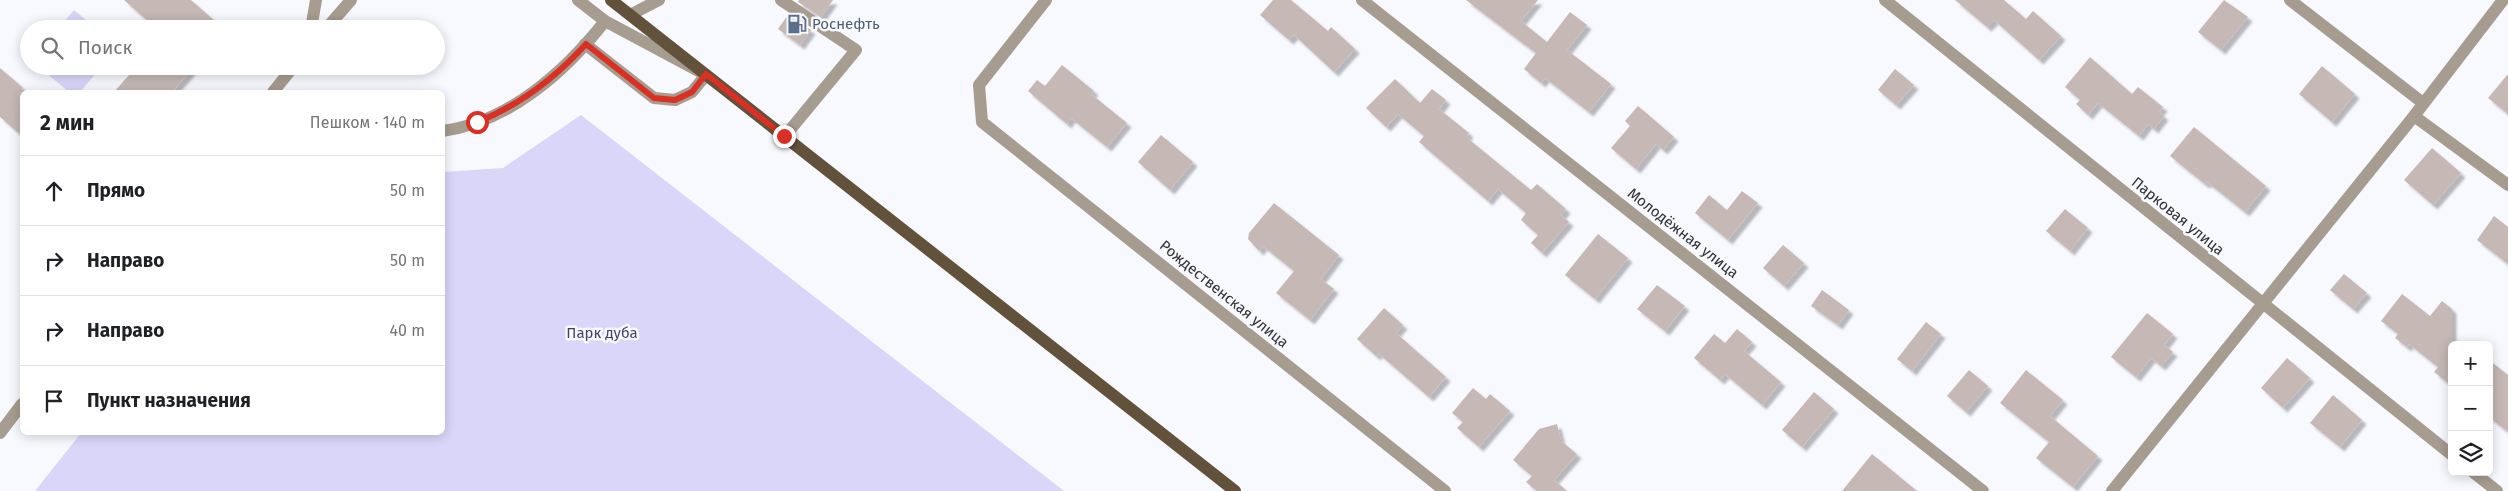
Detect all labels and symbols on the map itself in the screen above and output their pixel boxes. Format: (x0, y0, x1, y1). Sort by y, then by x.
fuel station icon: Роснефть (786, 13, 808, 35)
place label: Роснефть (812, 15, 880, 33)
route start (466, 111, 489, 134)
route end (773, 125, 796, 148)
street label: Парковая улица (2128, 173, 2228, 259)
street label: Молодёжная улица (1624, 184, 1742, 282)
street label: Рождественская улица (1156, 236, 1292, 352)
park label: Парк дуба (566, 324, 638, 342)

